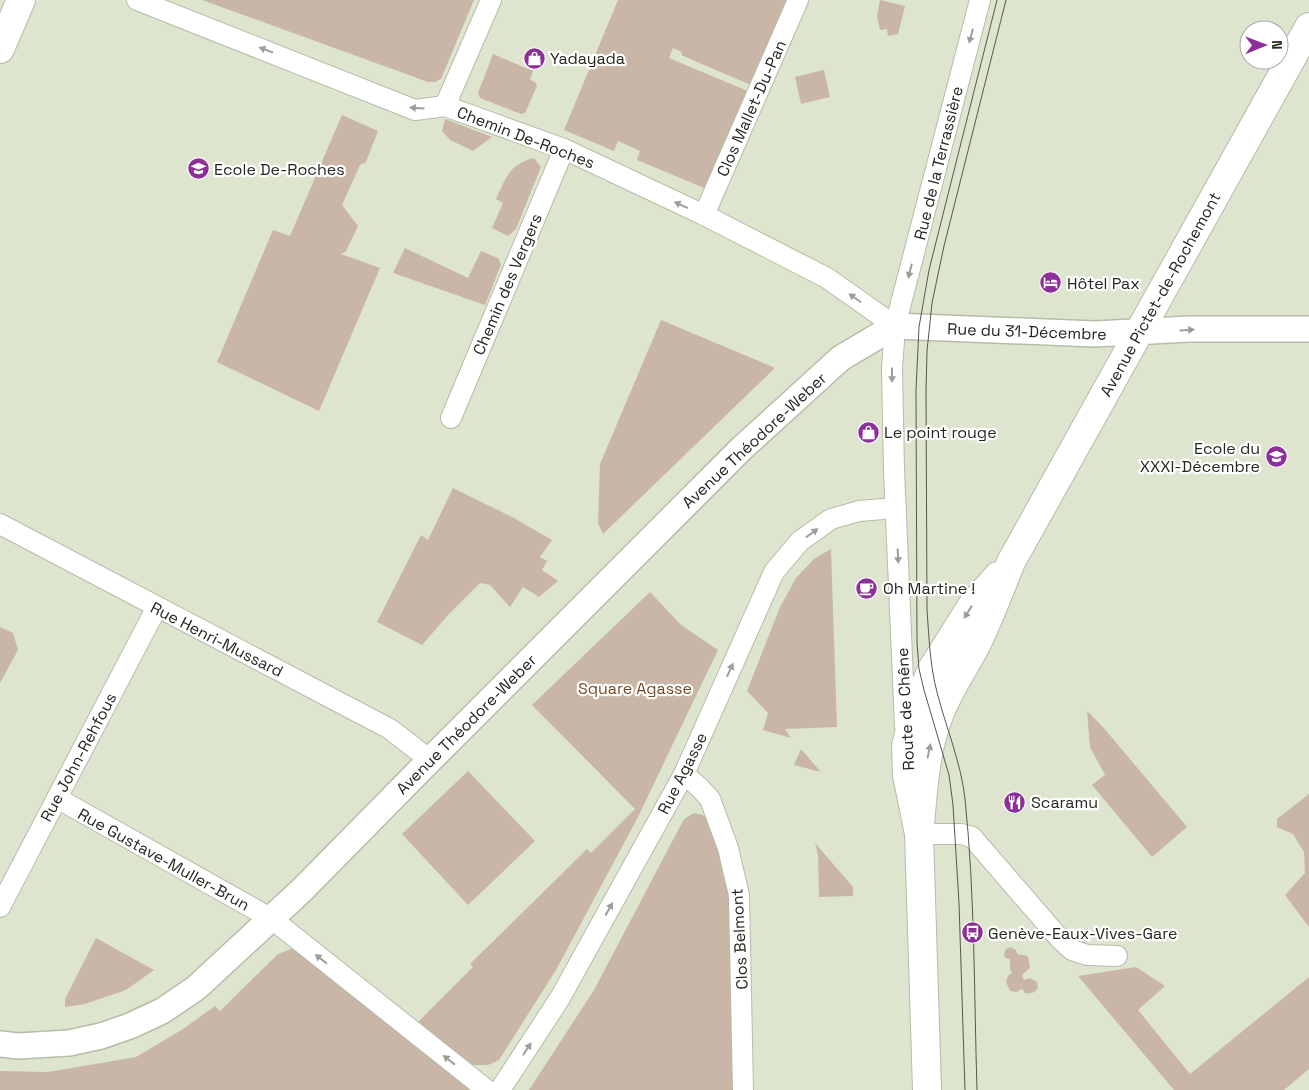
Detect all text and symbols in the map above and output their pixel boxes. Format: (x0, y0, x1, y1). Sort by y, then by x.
north arrow (1239, 20, 1289, 70)
one-way arrow (967, 28, 975, 43)
street label: Clos Mallet-Du-Pan (712, 37, 791, 180)
text: N (1268, 40, 1286, 50)
one-way arrow (258, 46, 273, 54)
shop icon: Yadayada (522, 46, 546, 70)
place label: Yadayada (550, 48, 625, 69)
street label: Rue de la Terrassière (909, 84, 968, 242)
street label: Chemin De-Roches (454, 102, 598, 173)
one-way arrow (409, 104, 425, 112)
school or university icon: Ecole De-Roches (186, 157, 210, 181)
place label: Ecole De-Roches (214, 159, 345, 180)
street label: Avenue Pictet-de-Rochemont (1095, 188, 1225, 400)
one-way arrow (674, 200, 688, 208)
street label: Chemin des Vergers (468, 210, 547, 358)
one-way arrow (906, 264, 914, 279)
hotel icon: Hôtel Pax (1039, 271, 1063, 295)
place label: Hôtel Pax (1067, 273, 1140, 294)
one-way arrow (848, 293, 862, 303)
street label: Rue du 31-Décembre (947, 318, 1107, 345)
one-way arrow (1179, 325, 1195, 333)
one-way arrow (888, 367, 896, 383)
street label: Avenue Théodore-Weber (678, 368, 831, 513)
shop icon: Le point rouge (856, 420, 880, 444)
place label: Le point rouge (884, 422, 997, 443)
place label: Ecole du XXXI-Décembre (1140, 438, 1260, 477)
school or university icon: Ecole du XXXI-Décembre (1264, 445, 1288, 469)
one-way arrow (805, 528, 819, 538)
one-way arrow (894, 549, 902, 565)
cafe icon: Oh Martine ! (855, 576, 879, 600)
place label: Oh Martine ! (883, 578, 975, 599)
street label: Rue Henri-Mussard (147, 597, 287, 682)
one-way arrow (963, 605, 973, 618)
street label: Route de Chêne (892, 647, 919, 771)
street label: Avenue Théodore-Weber (392, 650, 541, 799)
one-way arrow (727, 663, 735, 677)
park label: Square Agasse (578, 678, 692, 699)
street label: Rue John-Rehfous (36, 689, 121, 825)
street label: Rue Agasse (653, 729, 712, 818)
one-way arrow (925, 742, 933, 758)
restaurant icon: Scaramu (1003, 790, 1027, 814)
place label: Scaramu (1031, 792, 1098, 813)
street label: Rue Gustave-Muller-Brun (74, 803, 253, 915)
street label: Clos Belmont (726, 888, 753, 990)
one-way arrow (605, 903, 614, 916)
bus stop icon: Genève-Eaux-Vives-Gare (960, 921, 984, 945)
place label: Genève-Eaux-Vives-Gare (988, 923, 1177, 944)
one-way arrow (315, 953, 328, 964)
one-way arrow (522, 1042, 531, 1056)
one-way arrow (443, 1054, 456, 1065)

